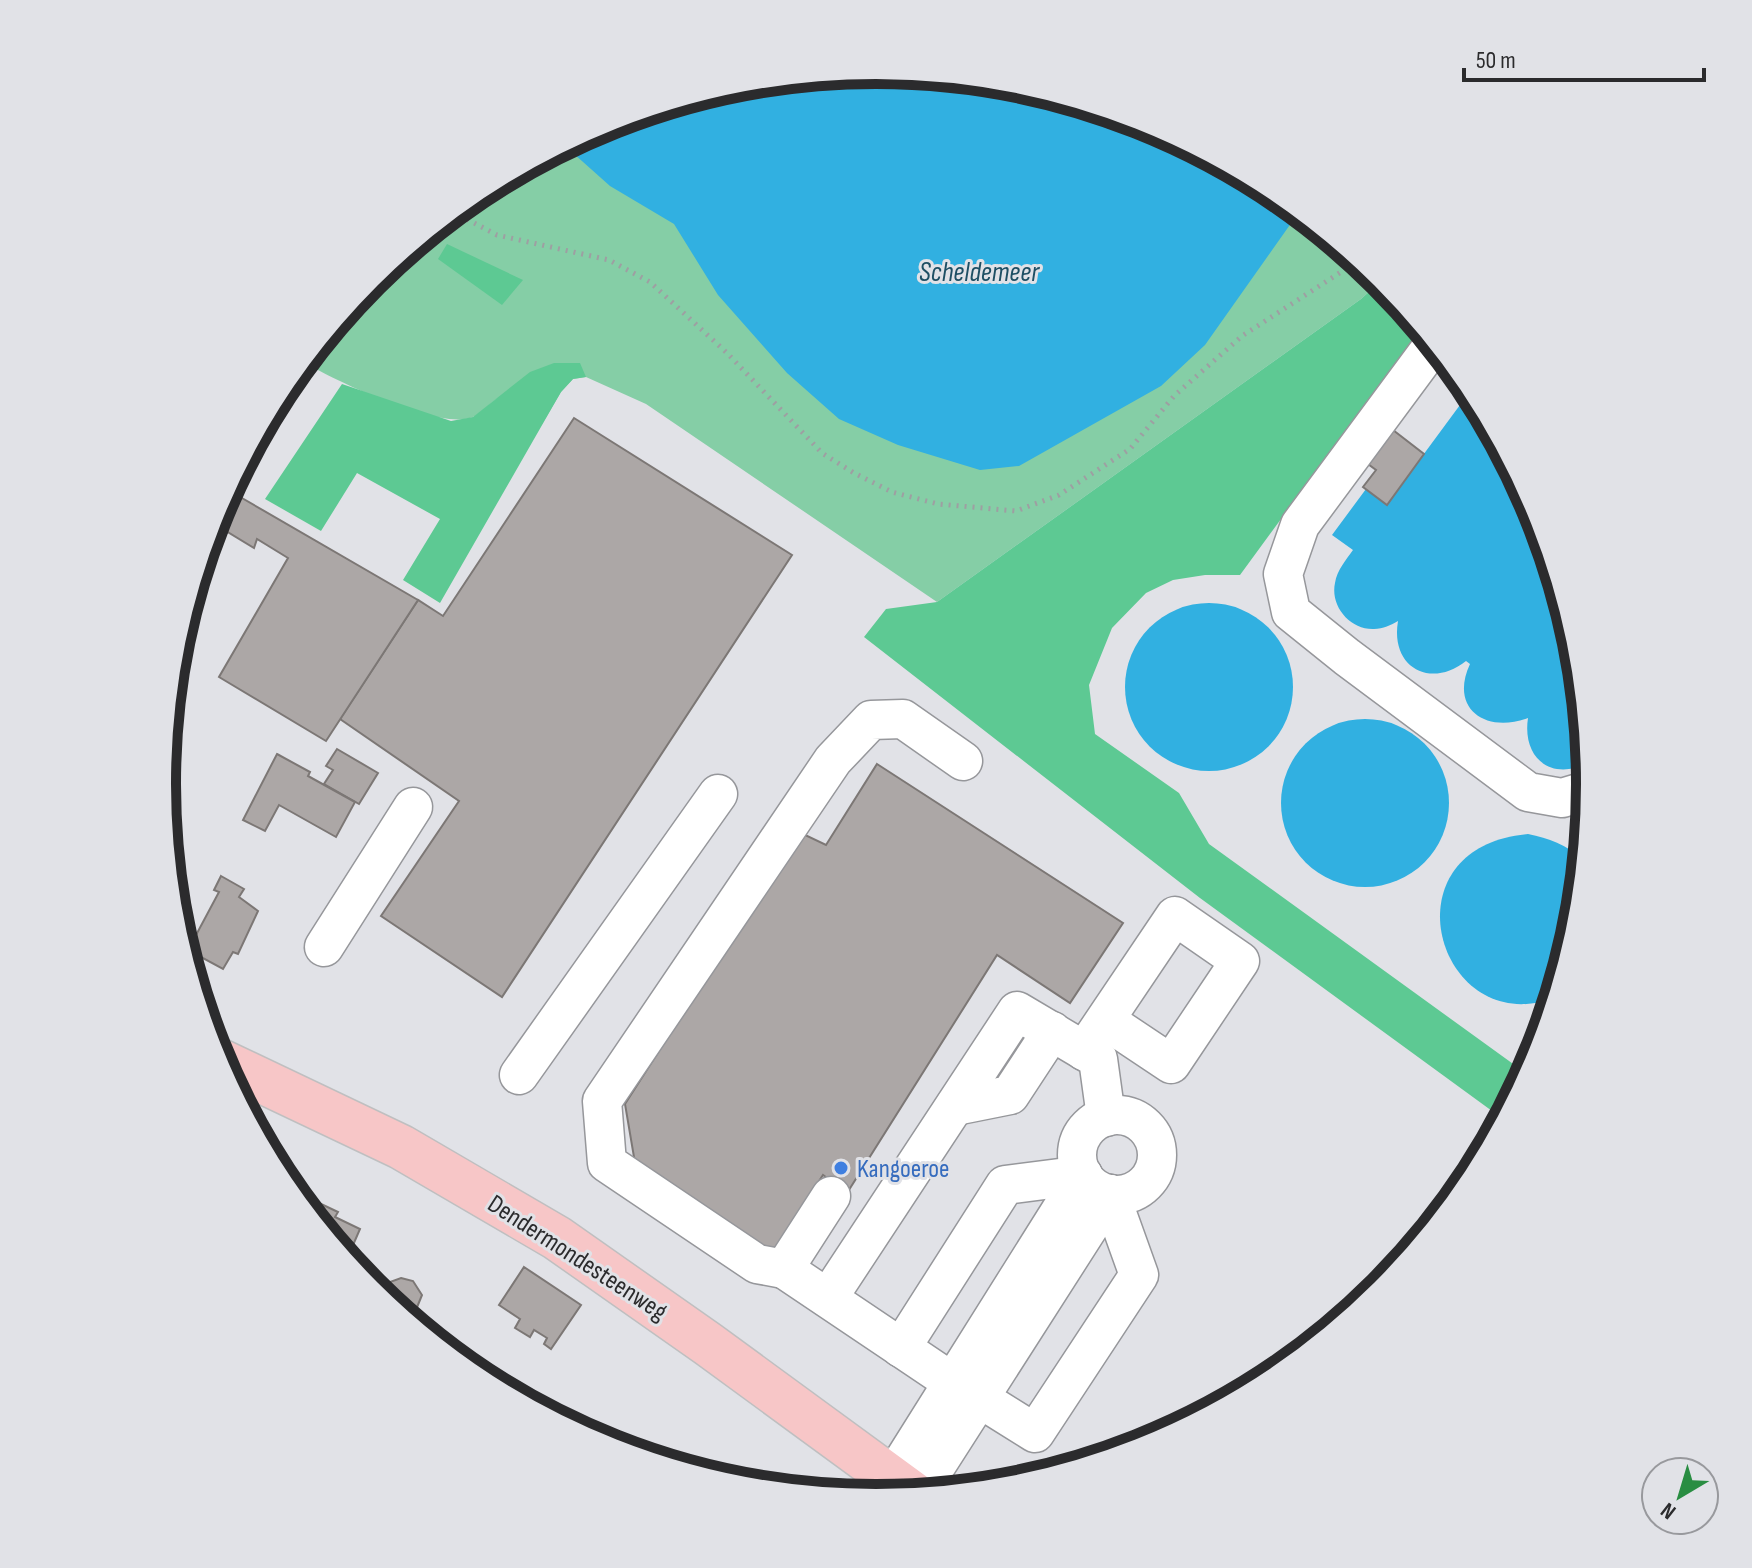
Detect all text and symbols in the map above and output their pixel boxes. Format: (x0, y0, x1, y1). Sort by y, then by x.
scale bar (1464, 32, 1704, 82)
text: 50 m (1476, 46, 1516, 75)
water label: Scheldemeer (919, 256, 1040, 289)
place label: Kangoeroe (857, 1154, 950, 1185)
marker: Kangoeroe (832, 1159, 850, 1177)
street label: Dendermondesteenweg (482, 1189, 673, 1328)
north arrow (1640, 1456, 1720, 1536)
text: N (1656, 1496, 1682, 1525)

